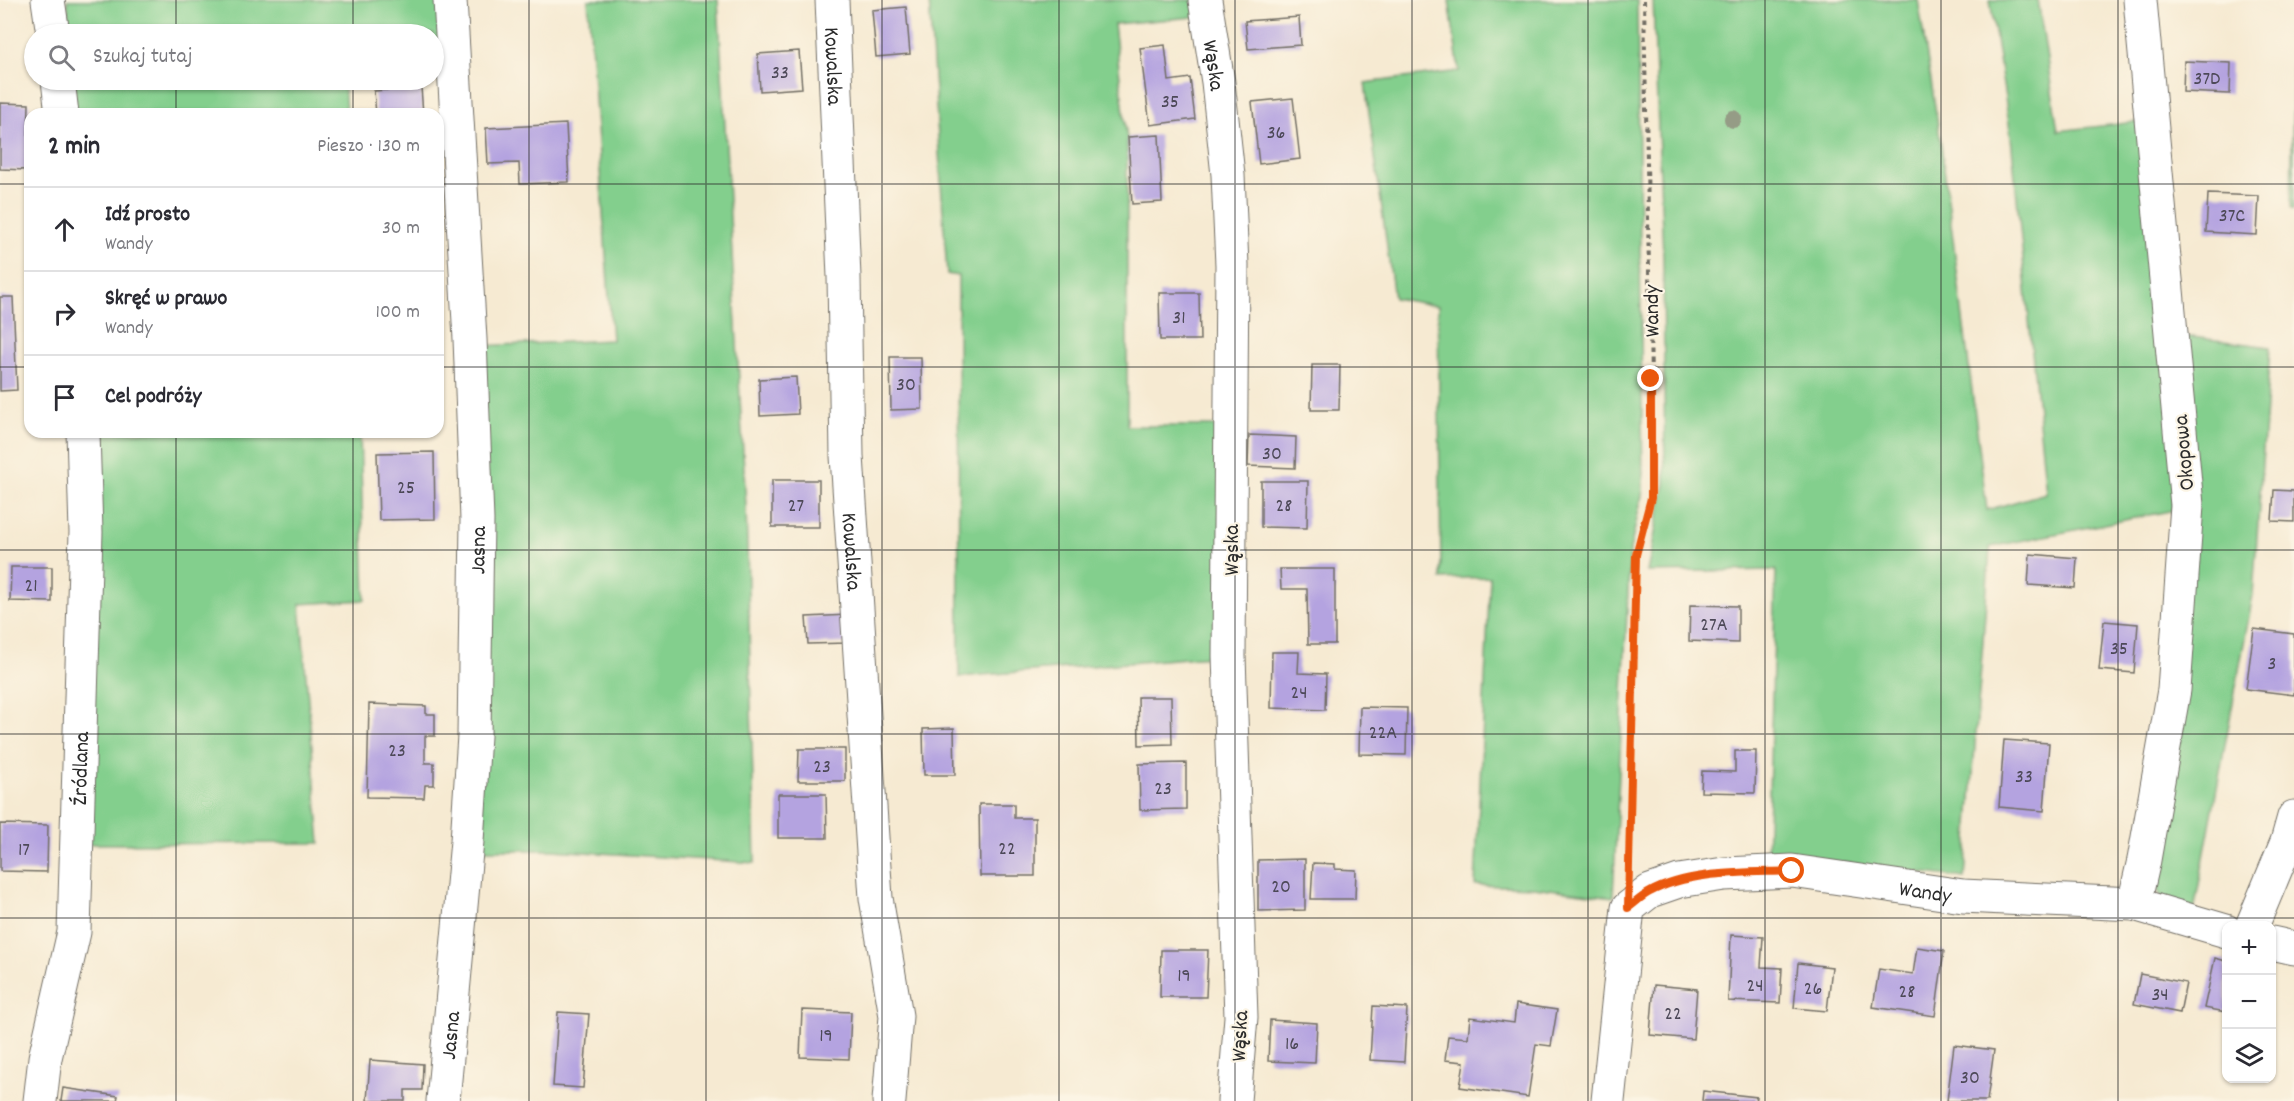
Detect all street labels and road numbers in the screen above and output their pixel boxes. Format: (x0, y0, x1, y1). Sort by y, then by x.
street label: Kowalska (814, 26, 849, 107)
street label: Wąska (1193, 38, 1231, 93)
street label: Wandy (1638, 283, 1669, 337)
street label: Okopowa (2167, 413, 2204, 492)
street label: Kowalska (832, 512, 868, 593)
street label: Wąska (1218, 524, 1249, 575)
street label: Jasna (464, 525, 496, 575)
street label: Źródlana (66, 731, 99, 806)
street label: Wandy (1897, 875, 1954, 913)
street label: Wąska (1225, 1009, 1258, 1062)
street label: Jasna (435, 1010, 470, 1061)

